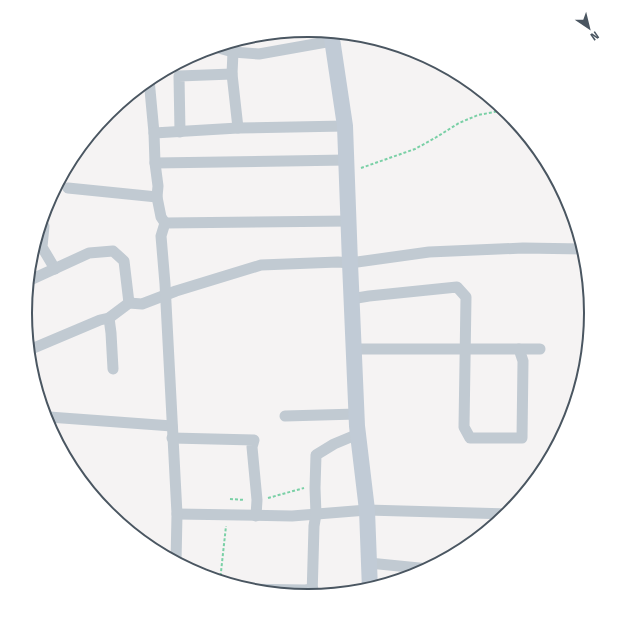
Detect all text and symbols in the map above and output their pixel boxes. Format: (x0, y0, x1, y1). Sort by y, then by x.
north arrow (569, 8, 609, 48)
text: N (588, 28, 601, 43)

